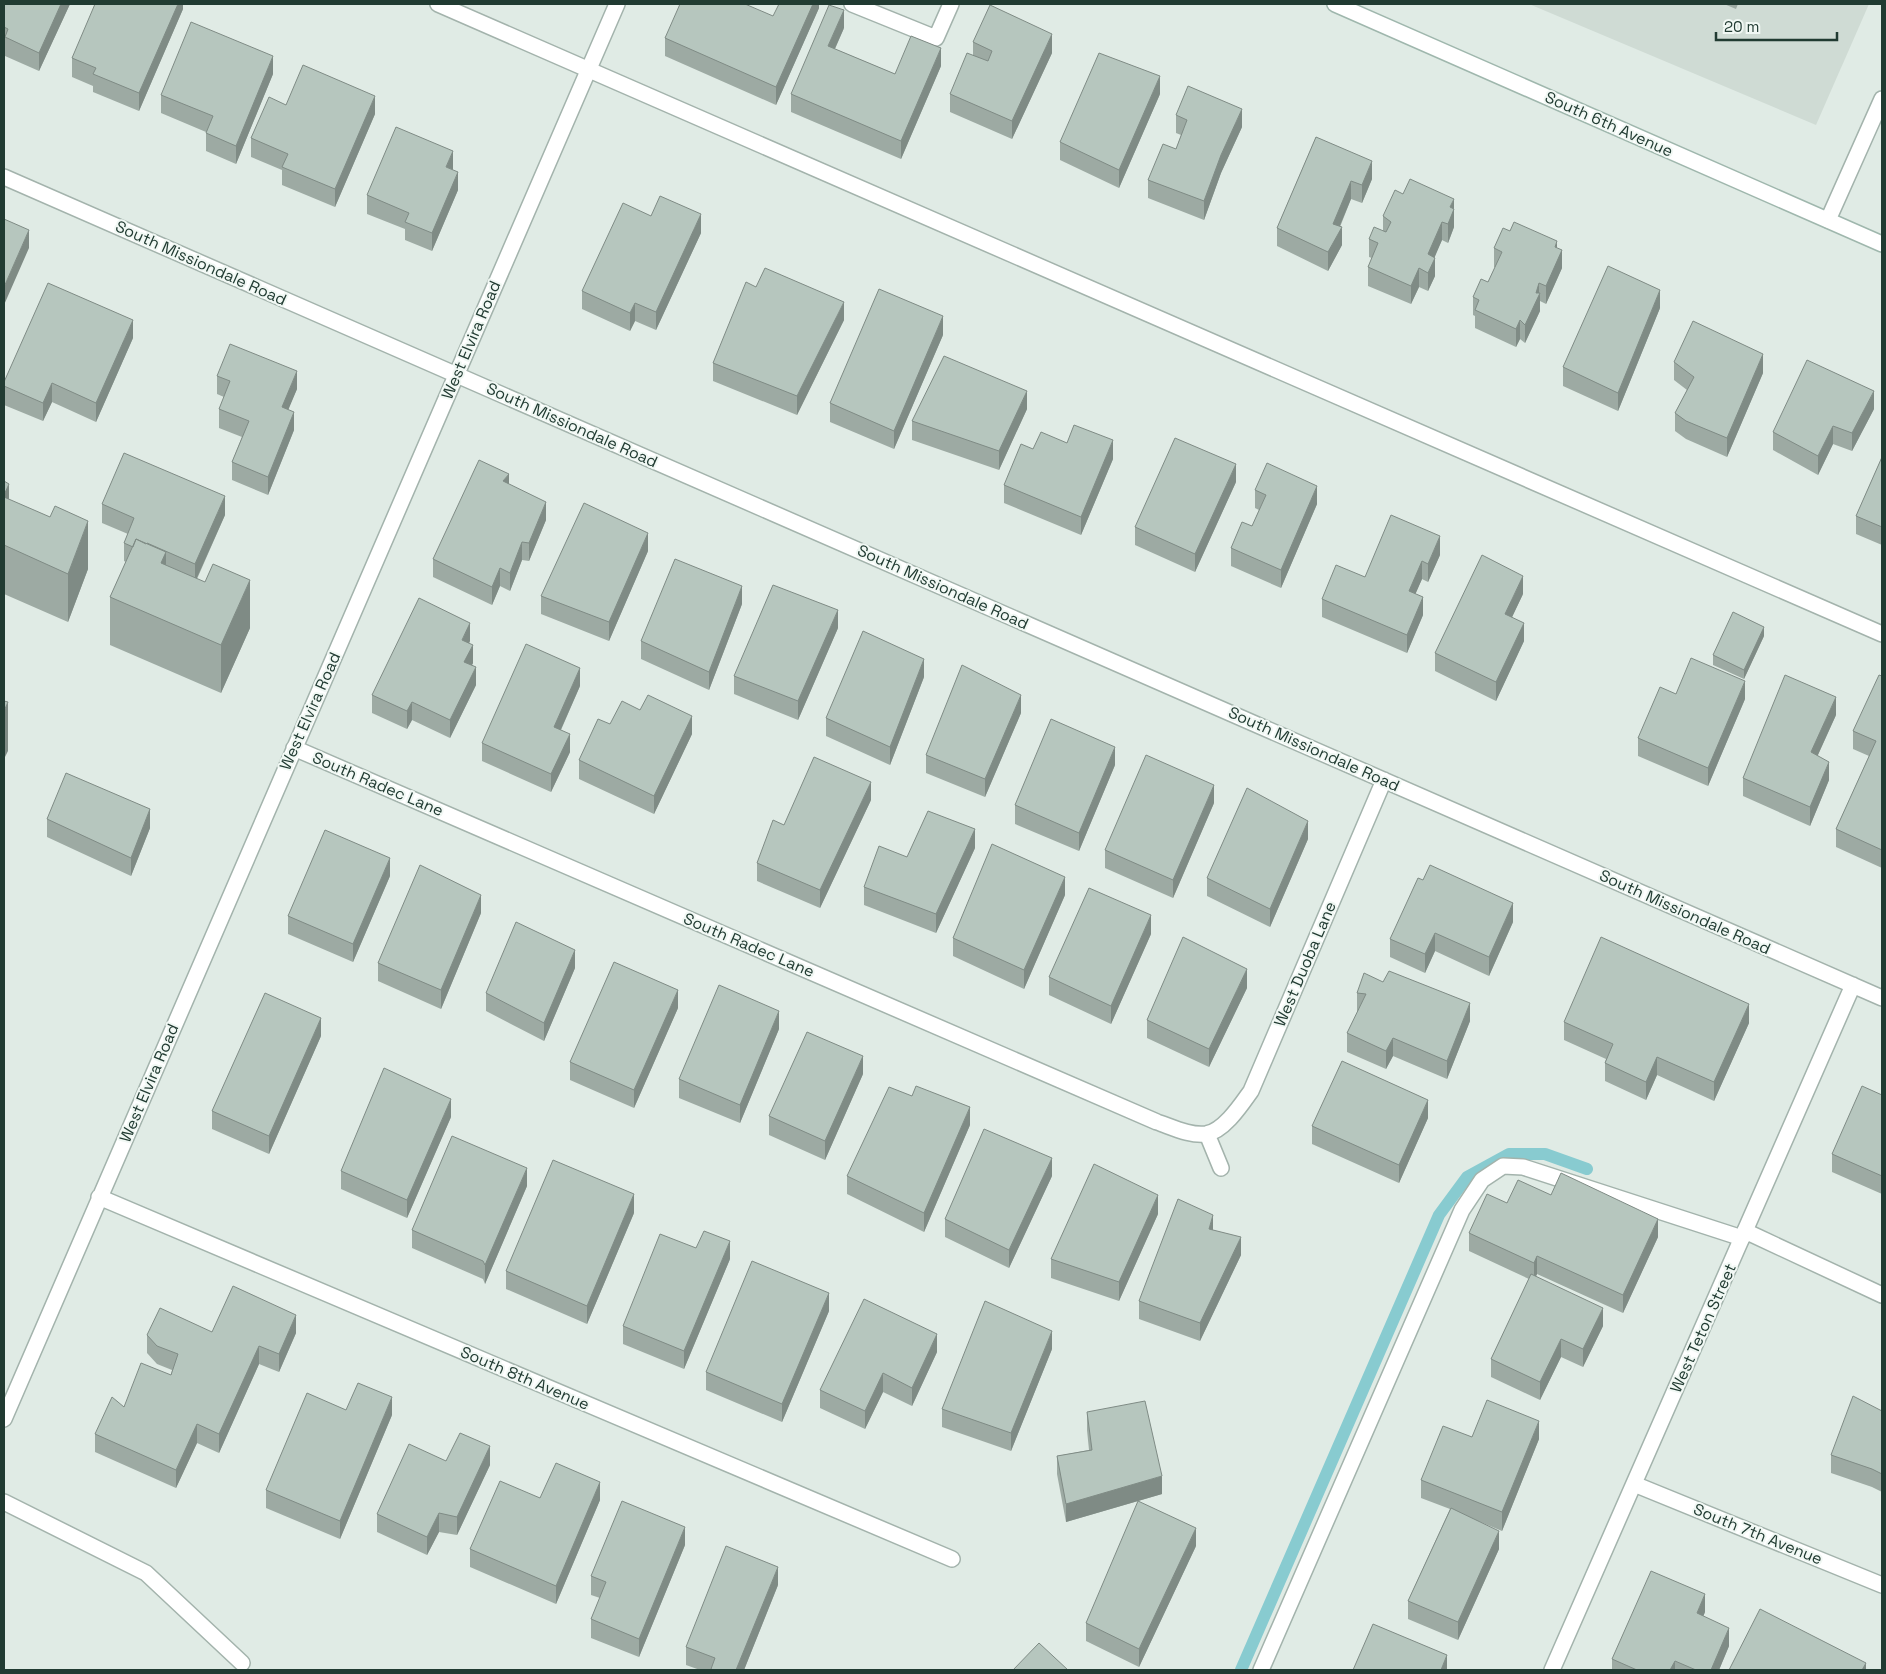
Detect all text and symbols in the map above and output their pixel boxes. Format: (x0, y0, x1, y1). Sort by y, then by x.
scale bar (1716, 10, 1837, 42)
text: 20 m (1724, 17, 1759, 36)
street label: South 6th Avenue (1542, 86, 1676, 162)
street label: South Missiondale Road (112, 216, 290, 310)
street label: West Elvira Road (437, 278, 505, 402)
street label: South Missiondale Road (483, 378, 661, 472)
street label: South Missiondale Road (854, 540, 1032, 634)
street label: West Elvira Road (275, 649, 345, 773)
street label: South Missiondale Road (1225, 702, 1403, 796)
street label: South Radec Lane (309, 747, 447, 821)
street label: South Missiondale Road (1596, 865, 1774, 959)
street label: West Duoba Lane (1269, 898, 1341, 1030)
street label: South Radec Lane (680, 908, 818, 982)
street label: West Elvira Road (115, 1021, 183, 1145)
street label: West Teton Street (1665, 1260, 1741, 1396)
street label: South 8th Avenue (457, 1341, 593, 1415)
street label: South 7th Avenue (1690, 1499, 1826, 1569)

